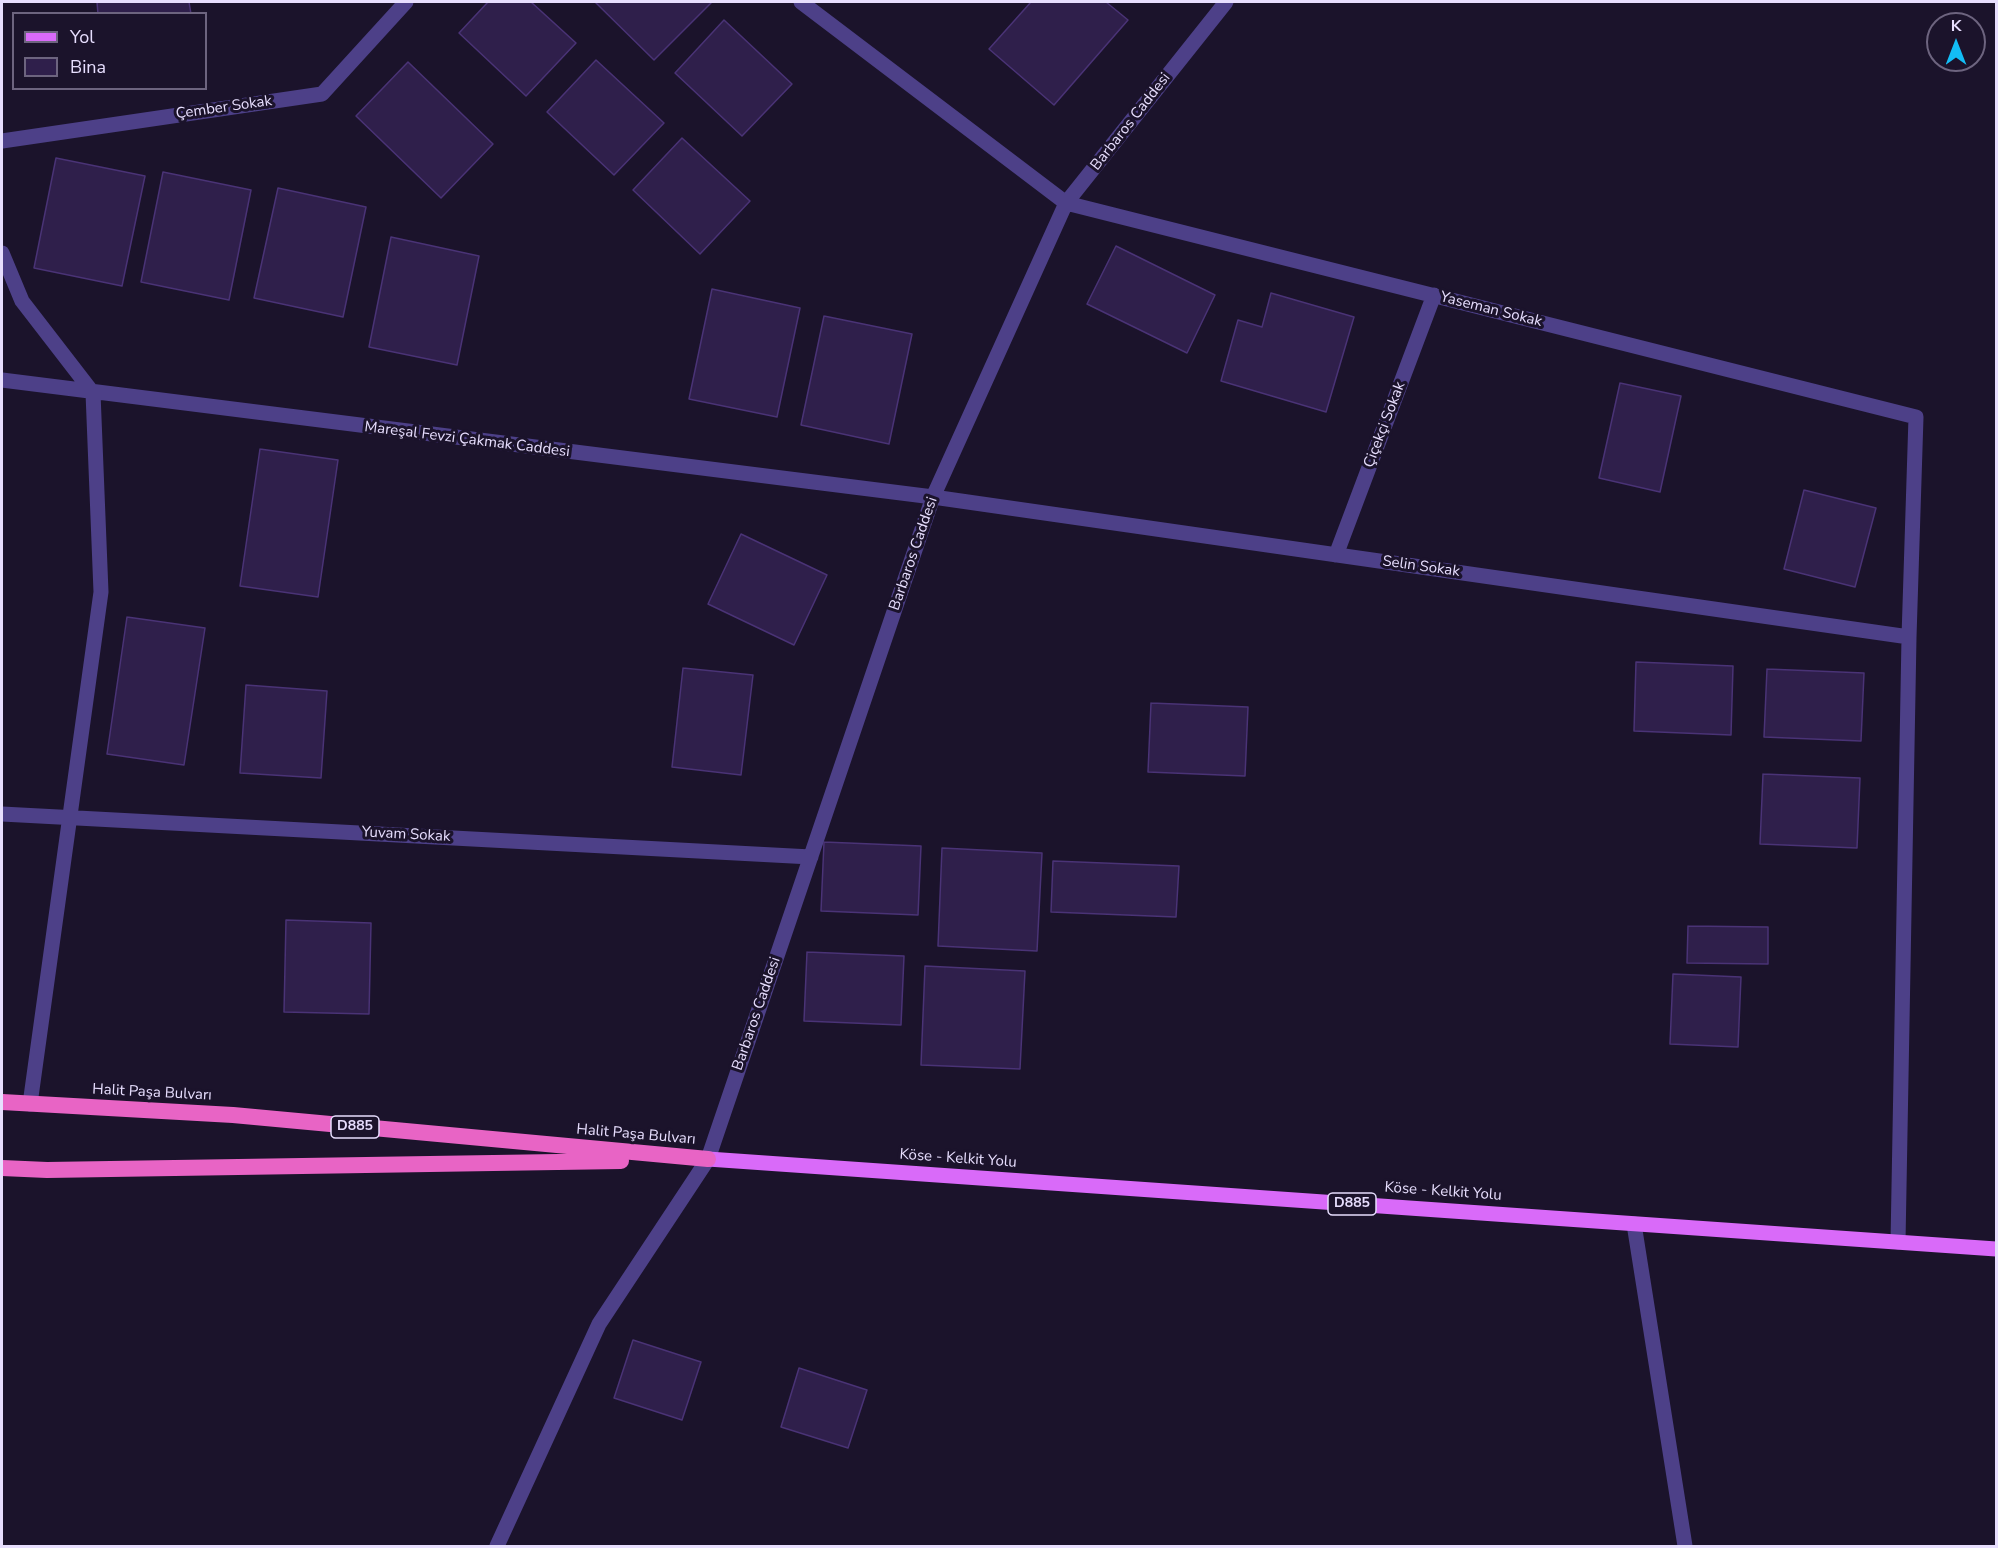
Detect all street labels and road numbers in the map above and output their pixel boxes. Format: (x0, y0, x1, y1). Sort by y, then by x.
street label: Barbaros Caddesi (1087, 70, 1175, 174)
street label: Çember Sokak (175, 92, 273, 124)
street label: Yaseman Sokak (1438, 289, 1544, 331)
street label: Çiçekçi Sokak (1360, 380, 1410, 470)
street label: Mareşal Fevzi Çakmak Caddesi (363, 418, 571, 462)
street label: Barbaros Caddesi (886, 495, 942, 613)
street label: Selin Sokak (1381, 553, 1461, 581)
street label: Yuvam Sokak (361, 824, 451, 846)
street label: Barbaros Caddesi (729, 955, 785, 1073)
street label: Halit Paşa Bulvarı (92, 1081, 212, 1105)
road number: D885 (331, 1116, 379, 1138)
street label: Halit Paşa Bulvarı (576, 1121, 696, 1149)
street label: Köse - Kelkit Yolu (899, 1146, 1017, 1172)
street label: Köse - Kelkit Yolu (1384, 1179, 1502, 1205)
road number: D885 (1328, 1193, 1376, 1215)

